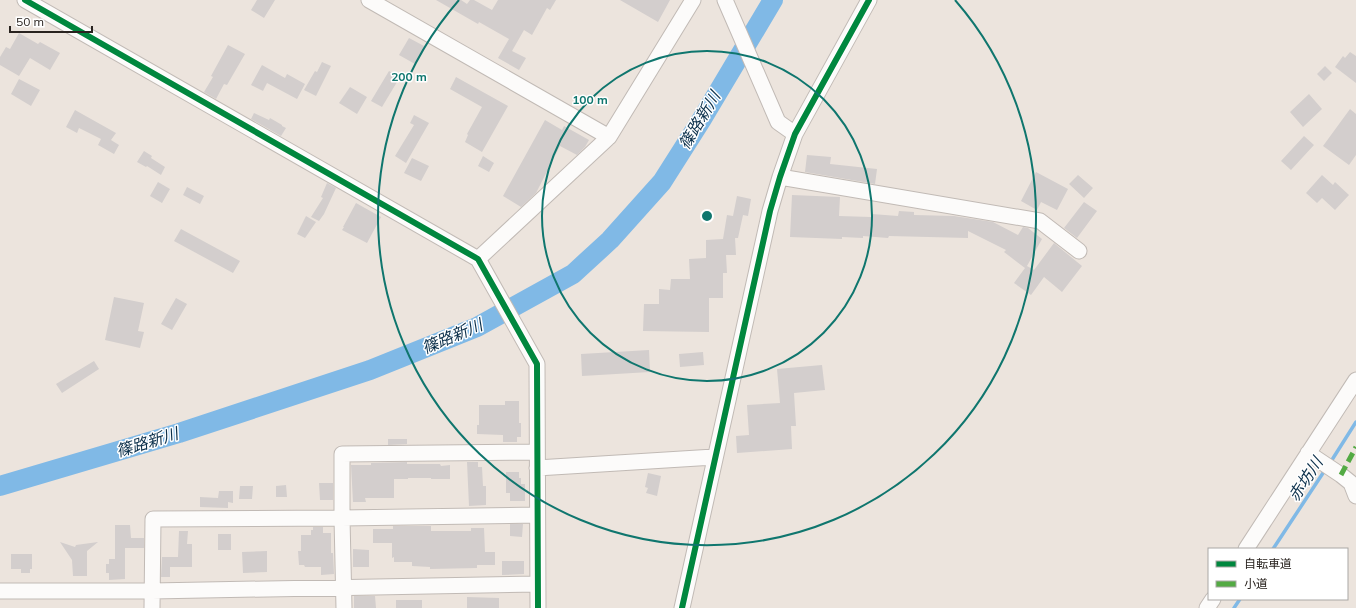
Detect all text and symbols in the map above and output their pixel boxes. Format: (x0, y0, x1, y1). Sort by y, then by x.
scale bar (10, 8, 92, 34)
text: 50 m (16, 14, 44, 29)
text: 200 m (391, 69, 427, 84)
water label: 篠路新川 (674, 86, 725, 153)
text: 100 m (572, 92, 608, 107)
centre of rings (700, 209, 714, 223)
water label: 篠路新川 (419, 314, 487, 358)
water label: 篠路新川 (113, 422, 182, 461)
water label: 赤坊川 (1284, 452, 1328, 505)
legend (1208, 548, 1348, 600)
text: 自転車道 (1244, 556, 1292, 571)
text: 小道 (1244, 576, 1268, 591)

